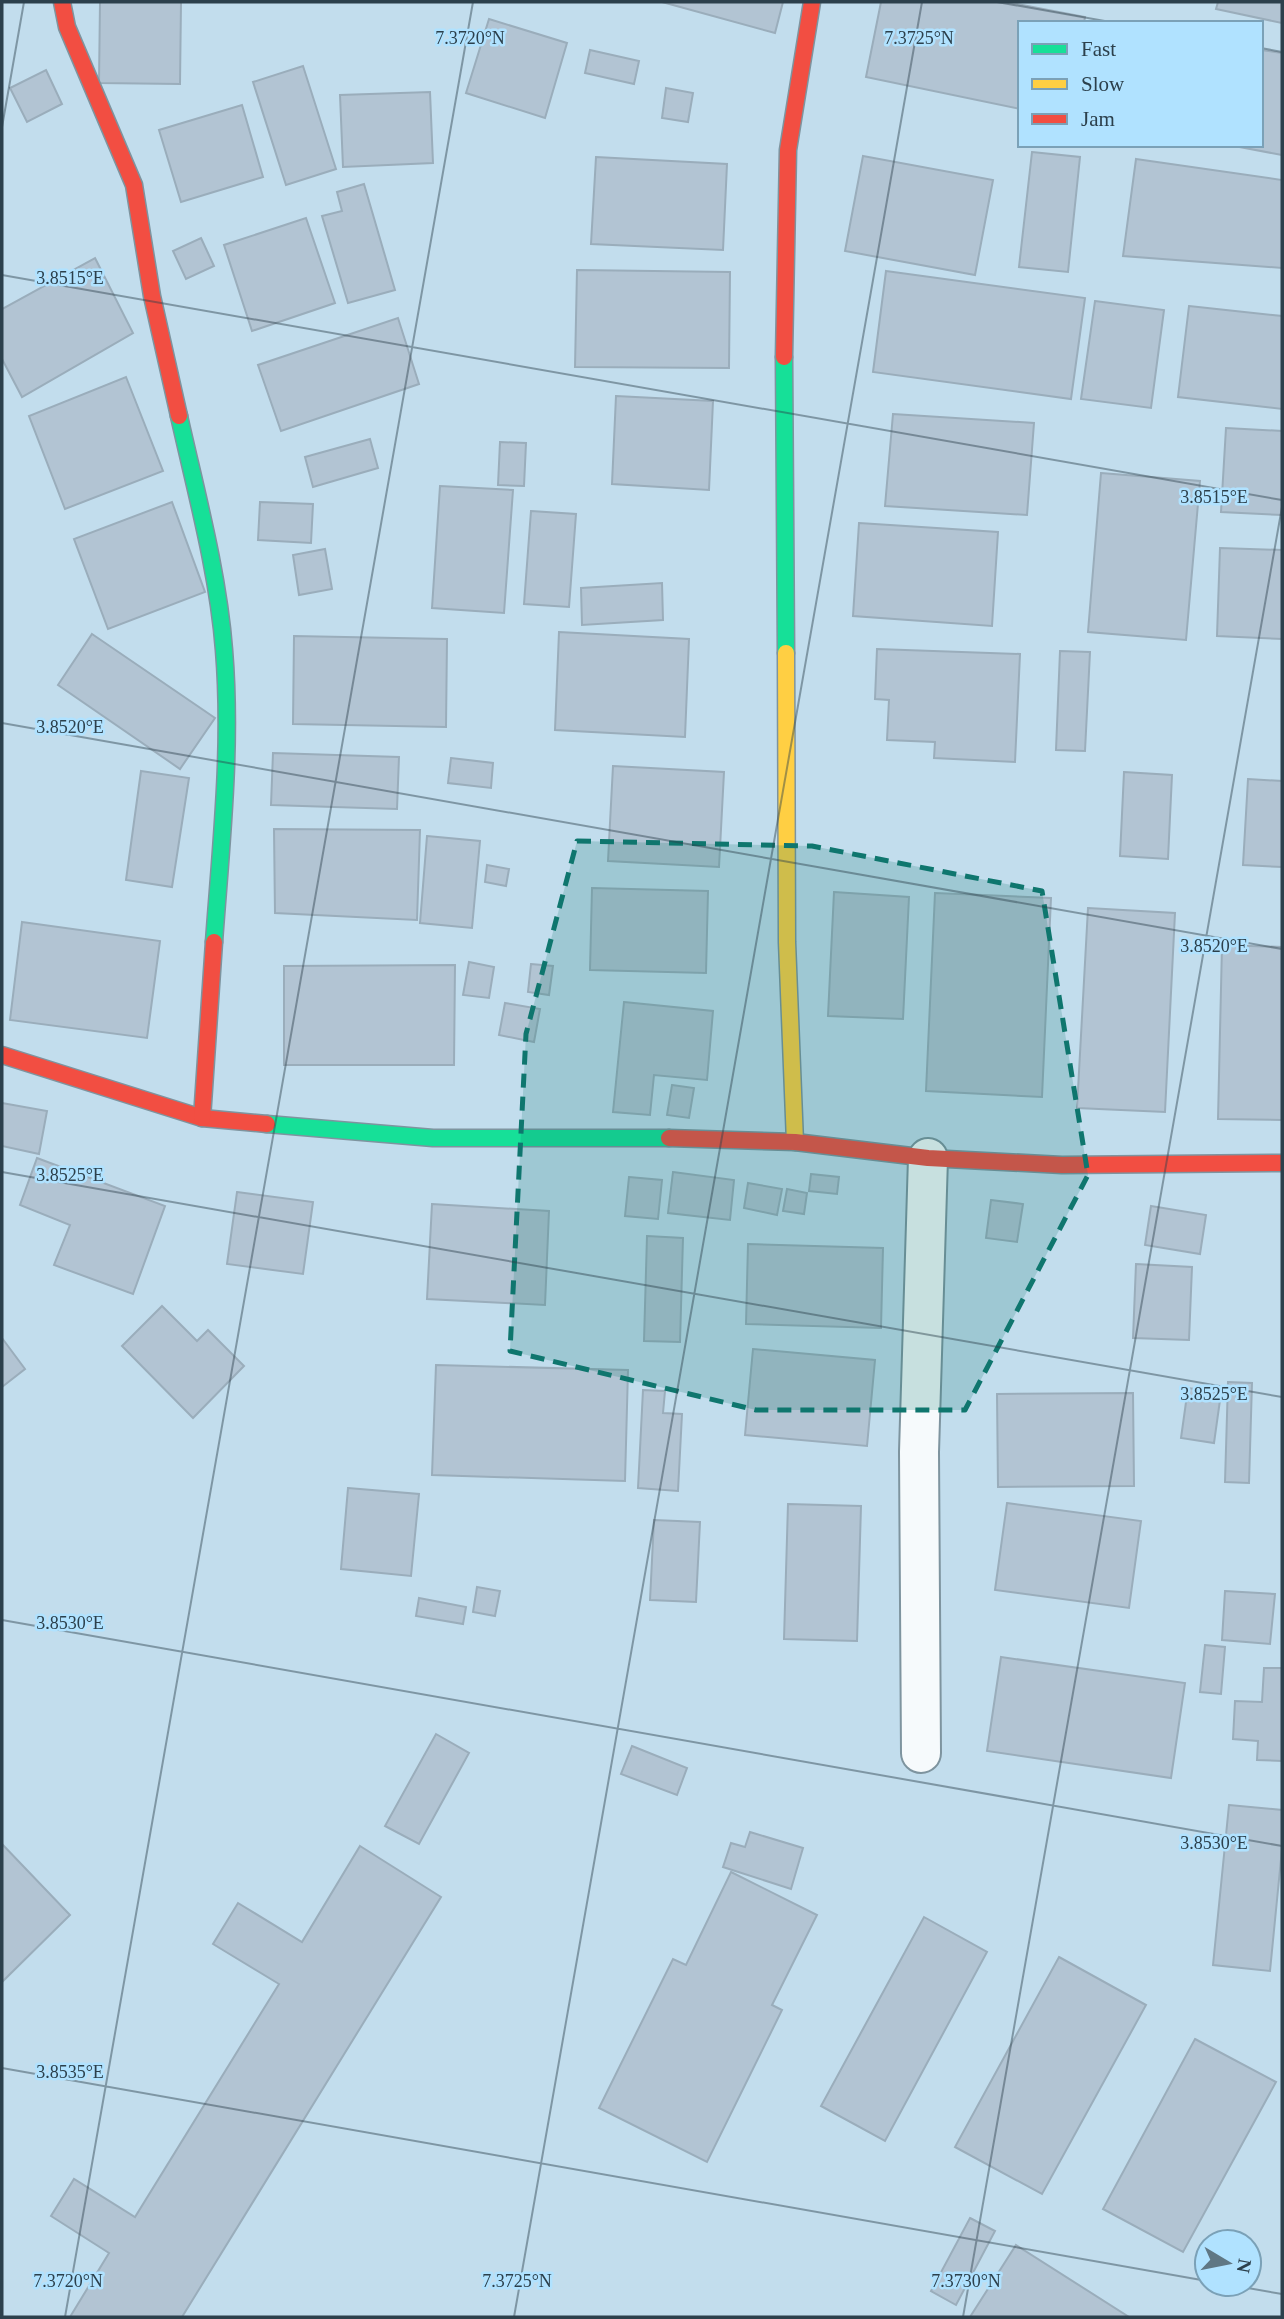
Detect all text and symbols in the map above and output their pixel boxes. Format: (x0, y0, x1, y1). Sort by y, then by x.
legend (1018, 21, 1263, 147)
text: 7.3720°N (435, 28, 505, 48)
text: 7.3725°N (884, 28, 954, 48)
text: Fast (1081, 37, 1116, 61)
text: Slow (1081, 72, 1125, 96)
text: Jam (1081, 107, 1115, 131)
text: 3.8515°E (36, 268, 104, 288)
text: 3.8515°E (1180, 487, 1248, 507)
text: 3.8520°E (36, 717, 104, 737)
text: 3.8520°E (1180, 936, 1248, 956)
text: 3.8525°E (36, 1165, 104, 1185)
text: 3.8525°E (1180, 1384, 1248, 1404)
text: 3.8530°E (36, 1613, 104, 1633)
text: 3.8530°E (1180, 1833, 1248, 1853)
text: 3.8535°E (36, 2062, 104, 2082)
north arrow (1193, 2228, 1263, 2298)
text: N (1233, 2257, 1256, 2275)
text: 7.3720°N (33, 2271, 103, 2291)
text: 7.3725°N (482, 2271, 552, 2291)
text: 7.3730°N (931, 2271, 1001, 2291)

